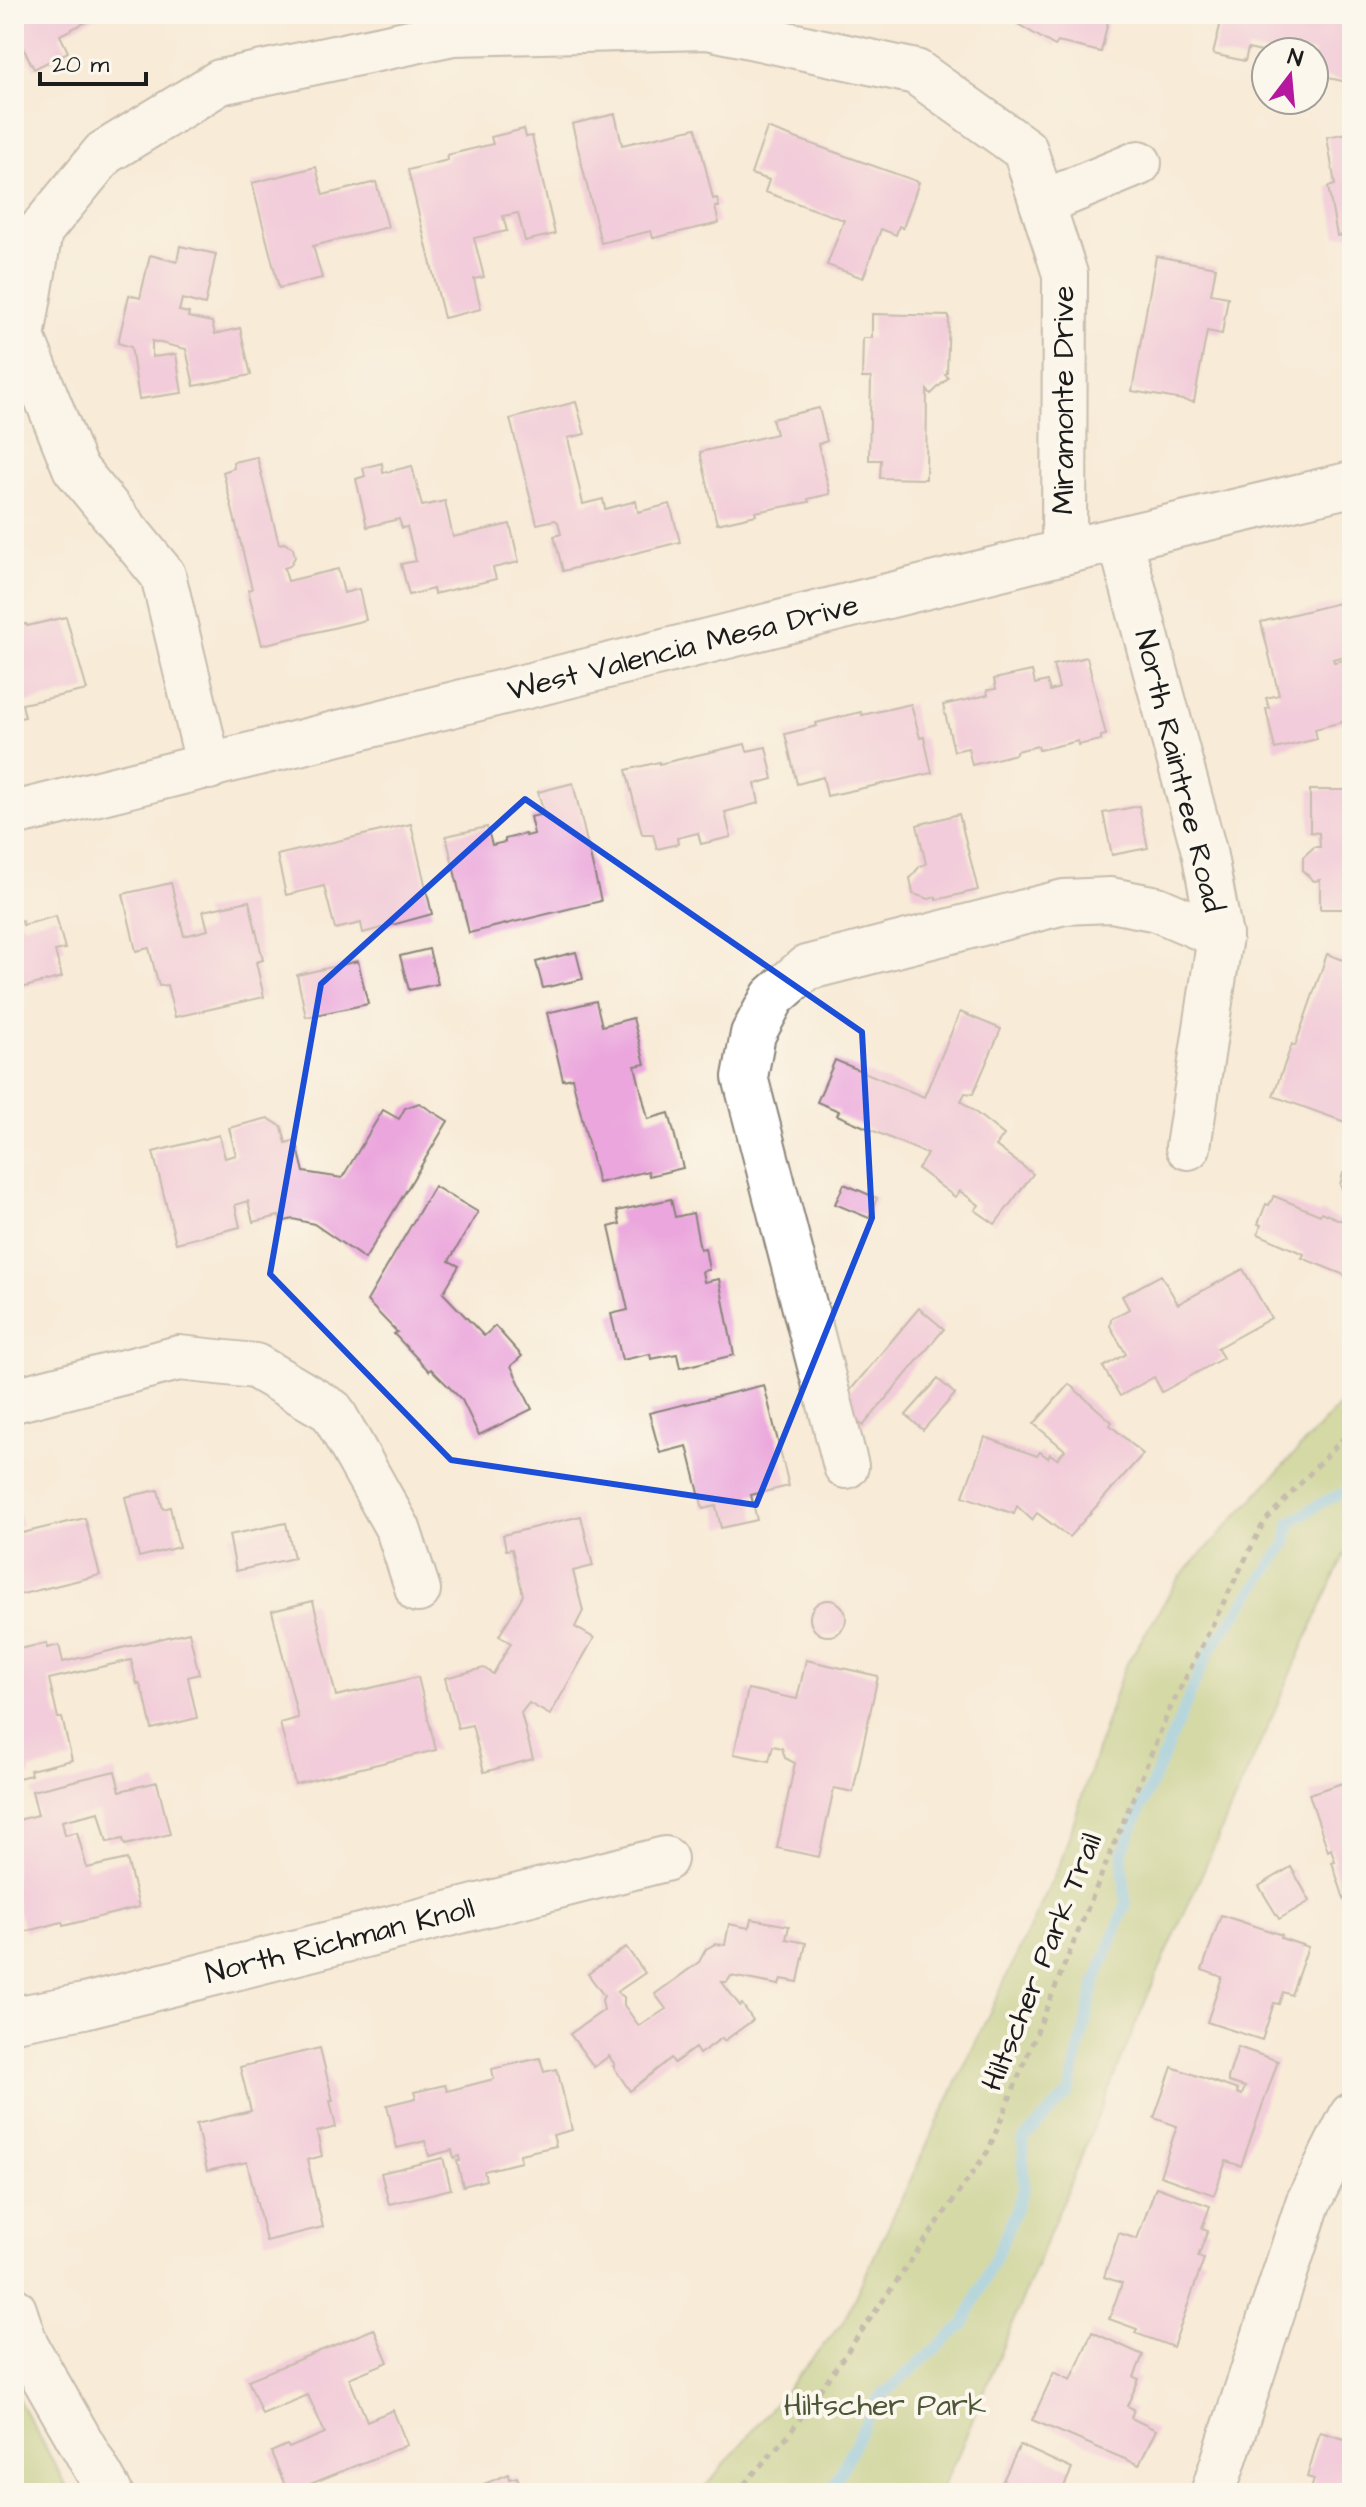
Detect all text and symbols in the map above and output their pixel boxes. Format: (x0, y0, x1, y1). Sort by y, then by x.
scale bar (40, 36, 146, 86)
north arrow (1250, 36, 1330, 116)
text: N (1284, 41, 1306, 75)
text: 20 m (52, 48, 109, 82)
street label: Miramonte Drive (1043, 285, 1085, 515)
street label: West Valencia Mesa Drive (503, 584, 863, 712)
street label: North Raintree Road (1124, 625, 1234, 917)
street label: Hiltscher Park Trail (971, 1827, 1113, 2097)
street label: North Richman Knoll (201, 1887, 479, 1995)
park label: Hiltscher Park (784, 2385, 986, 2427)

